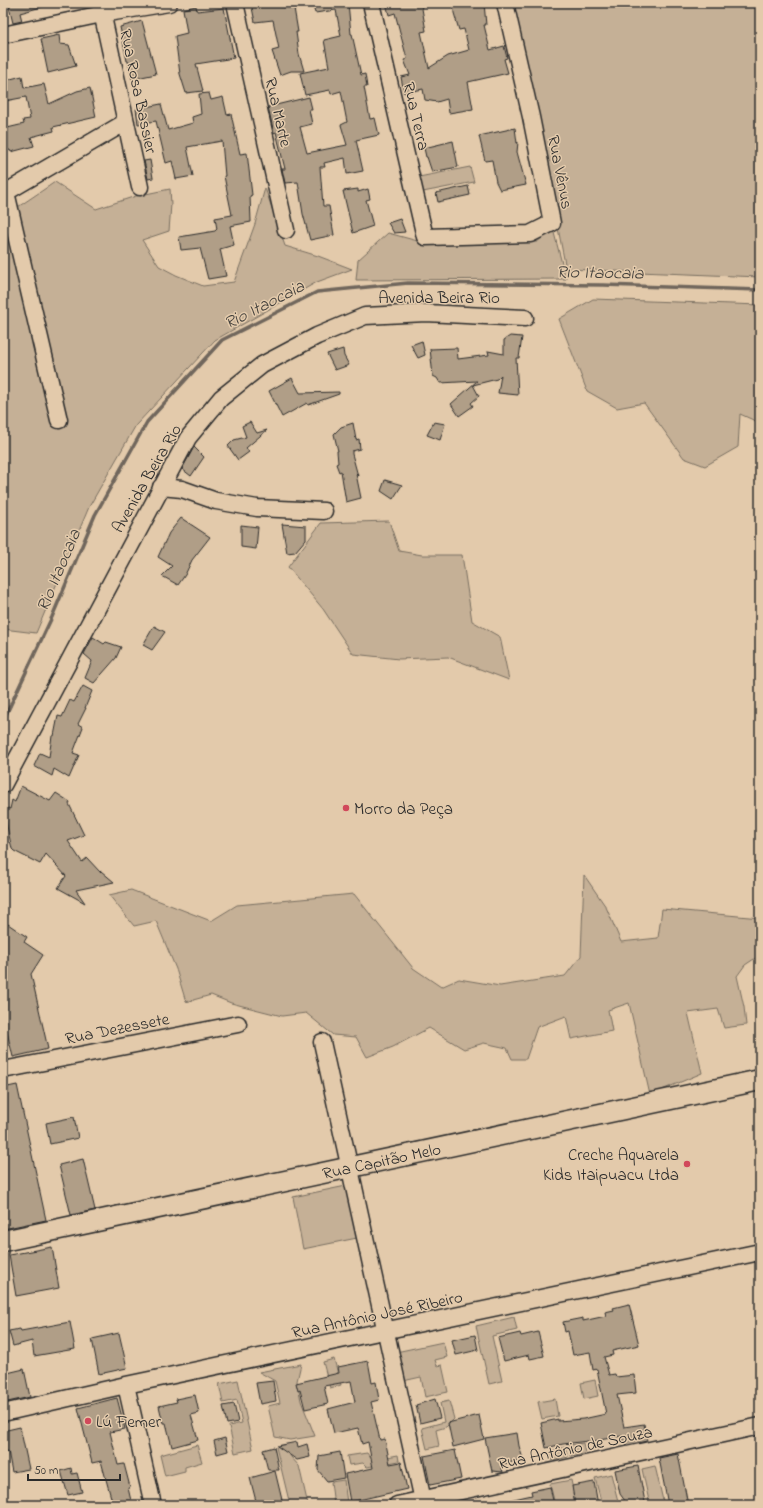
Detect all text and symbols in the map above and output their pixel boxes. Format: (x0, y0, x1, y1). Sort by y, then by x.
street label: Rua Rosa Bassier (112, 27, 163, 157)
street label: Rua Marte (257, 75, 298, 150)
street label: Rua Terra (396, 80, 436, 153)
street label: Rua Vênus (540, 133, 579, 211)
water label: Rio Itaocaia (556, 260, 644, 288)
water label: Rio Itaocaia (220, 274, 310, 337)
street label: Avenida Beira Rio (378, 286, 500, 311)
street label: Avenida Beira Rio (106, 420, 189, 538)
water label: Rio Itaocaia (31, 525, 89, 616)
place label: Morro da Peça (354, 797, 453, 822)
marker: Morro da Peça (341, 803, 351, 813)
street label: Rua Dezessete (63, 1007, 172, 1052)
street label: Rua Capitão Melo (320, 1137, 444, 1187)
place label: Creche Aquarela Kids Itaipuacu Ltda (543, 1143, 679, 1188)
marker: Creche Aquarela Kids Itaipuacu Ltda (682, 1159, 692, 1169)
street label: Rua Antônio José Ribeiro (289, 1285, 465, 1346)
place label: Lú Femer (96, 1410, 162, 1435)
marker: Lú Femer (83, 1416, 93, 1426)
street label: Rua Antônio de Souza (496, 1420, 655, 1477)
scale bar (28, 1456, 120, 1482)
text: 50 m (34, 1462, 58, 1480)

